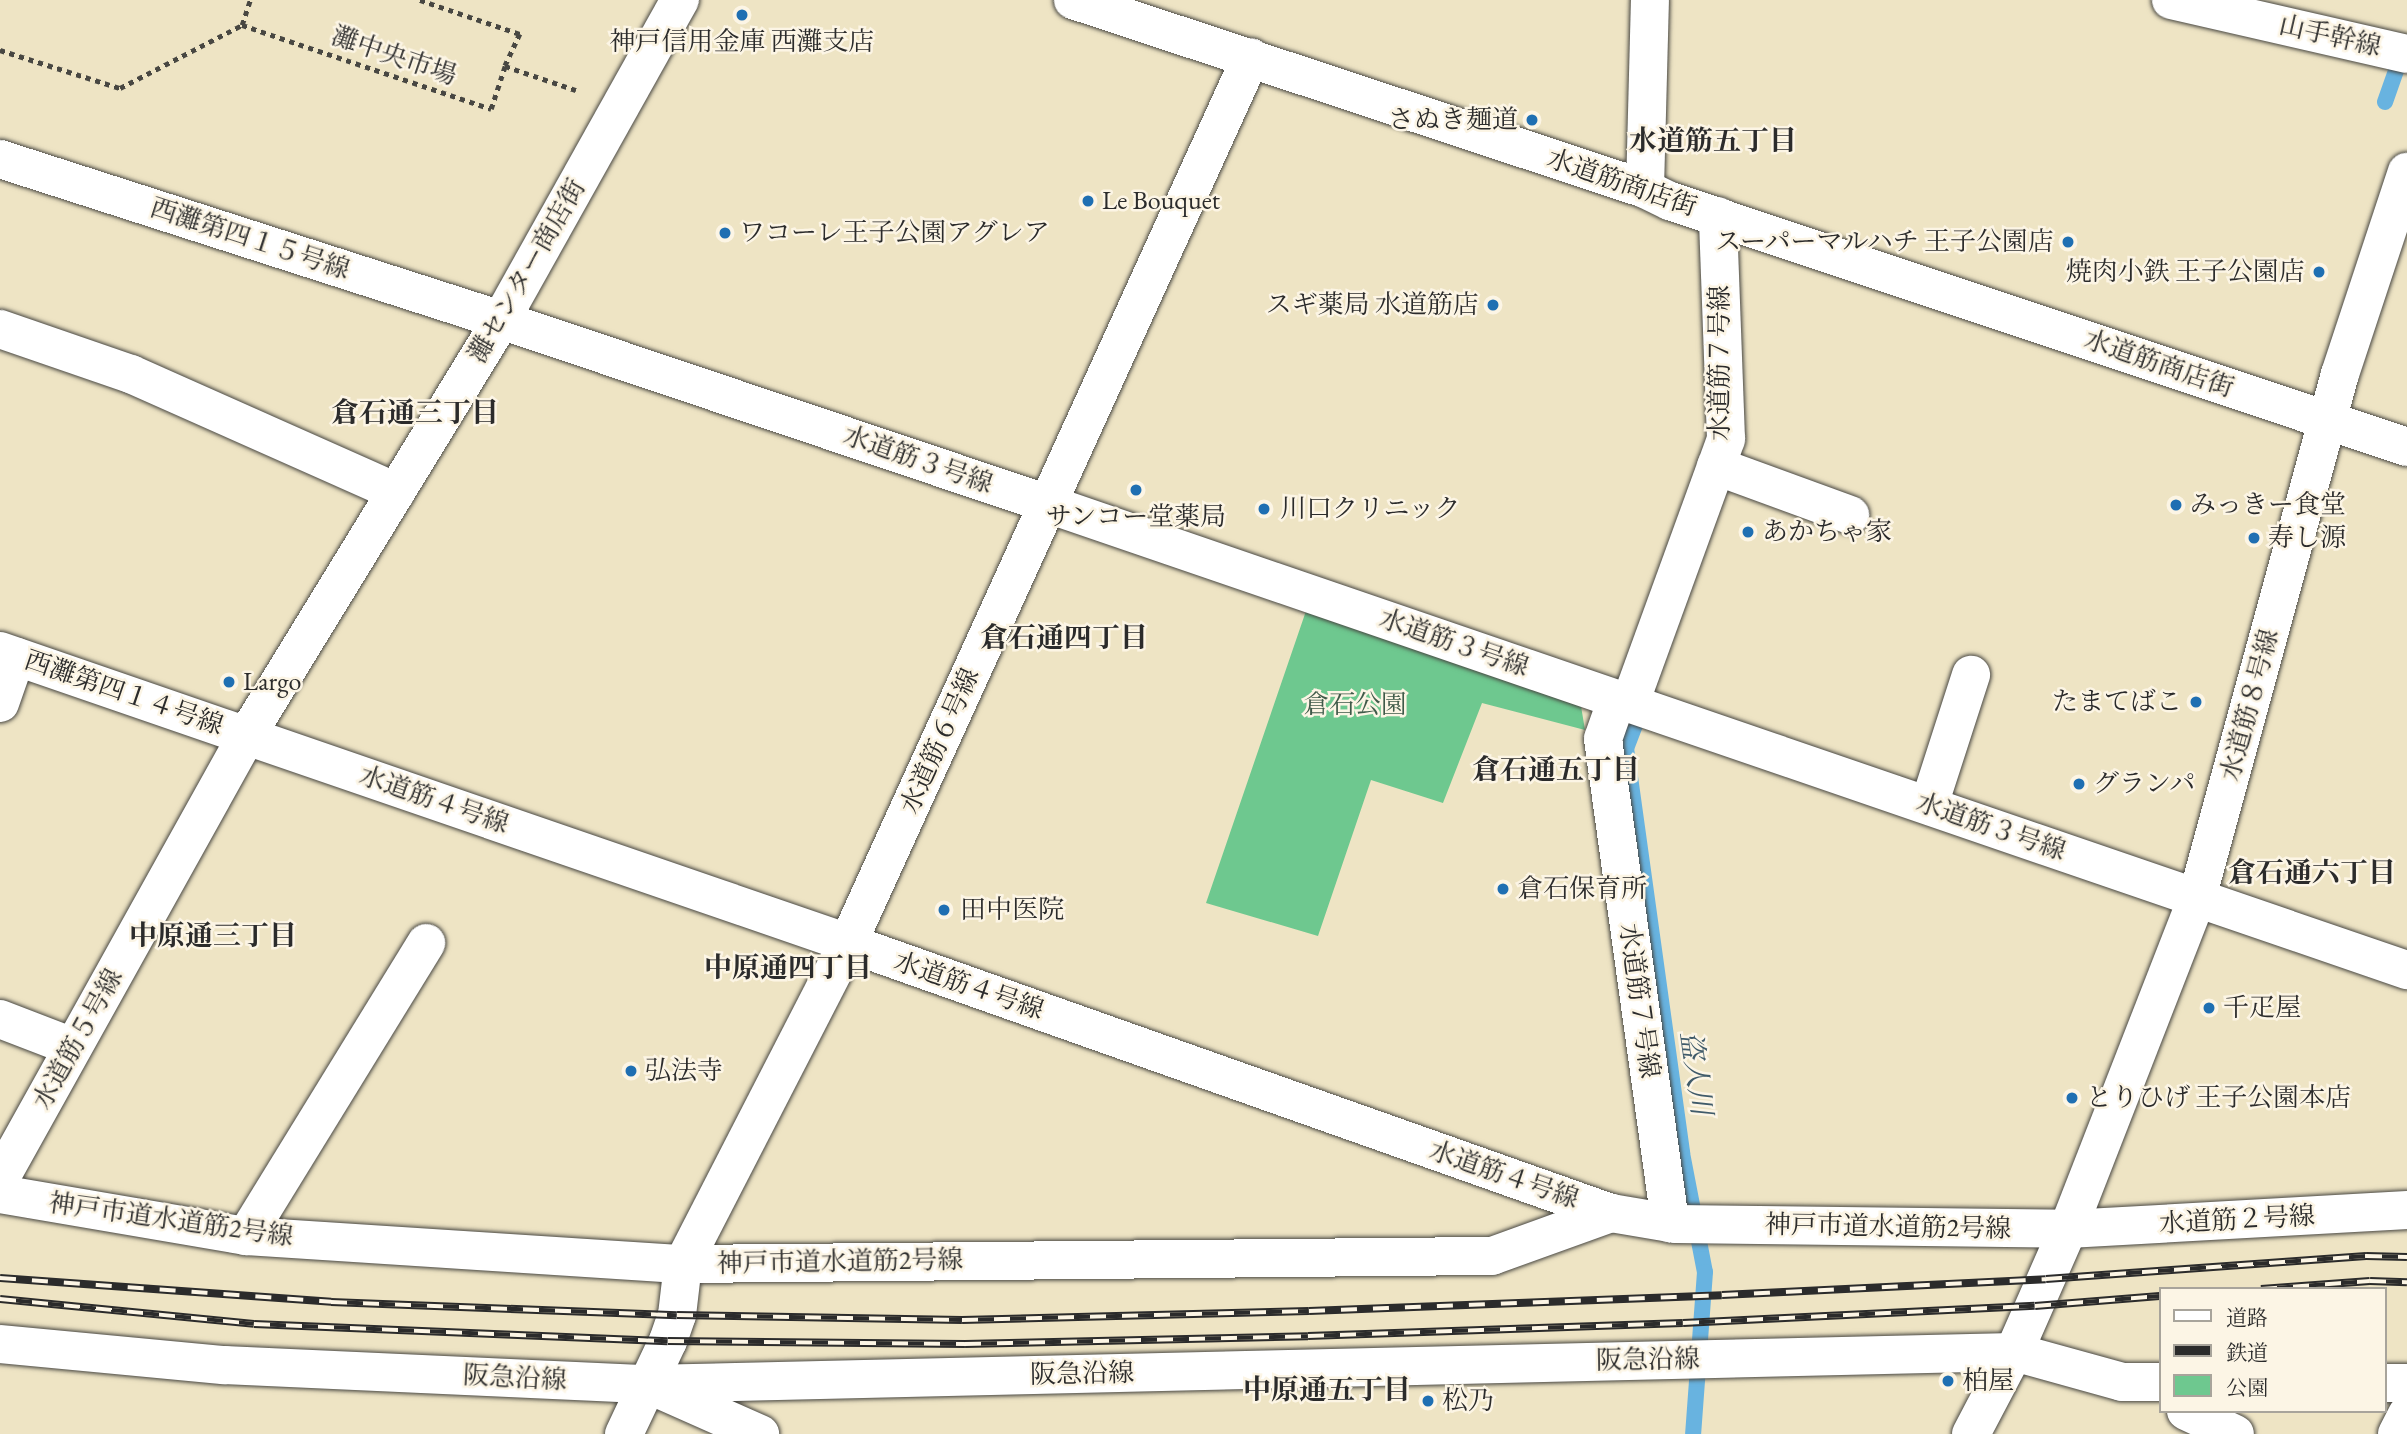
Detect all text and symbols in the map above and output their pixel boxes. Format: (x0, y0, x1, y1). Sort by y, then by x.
marker: 神戸信用金庫 西灘支店 (734, 7, 750, 23)
street label: 山手幹線 (2276, 9, 2384, 63)
street label: 灘中央市場 (327, 20, 461, 92)
place label: 神戸信用金庫 西灘支店 (609, 26, 875, 58)
place label: さぬき麺道 (1388, 104, 1518, 136)
marker: さぬき麺道 (1524, 112, 1540, 128)
district label: 水道筋五丁目 (1629, 123, 1797, 157)
street label: 水道筋商店街 (1543, 143, 1701, 223)
street label: 灘センター商店街 (461, 173, 593, 369)
place label: Le Bouquet (1102, 185, 1220, 217)
street label: 西灘第四１５号線 (146, 192, 354, 286)
marker: Le Bouquet (1080, 193, 1096, 209)
place label: ワコーレ王子公園アグレア (739, 217, 1051, 249)
marker: ワコーレ王子公園アグレア (717, 225, 733, 241)
place label: スーパーマルハチ 王子公園店 (1712, 226, 2054, 258)
marker: スーパーマルハチ 王子公園店 (2060, 234, 2076, 250)
place label: 焼肉小鉄 王子公園店 (2066, 256, 2305, 288)
marker: 焼肉小鉄 王子公園店 (2311, 264, 2327, 280)
street label: 水道筋７号線 (1704, 285, 1736, 441)
place label: スギ薬局 水道筋店 (1266, 289, 1479, 321)
marker: スギ薬局 水道筋店 (1485, 297, 1501, 313)
street label: 水道筋商店街 (2080, 324, 2238, 404)
district label: 倉石通三丁目 (331, 395, 499, 429)
street label: 水道筋３号線 (839, 420, 997, 500)
marker: サンコー堂薬局 (1128, 482, 1144, 498)
place label: みっきー食堂 (2190, 489, 2346, 521)
place label: 川口クリニック (1280, 493, 1462, 525)
marker: みっきー食堂 (2168, 497, 2184, 513)
marker: 川口クリニック (1254, 499, 1274, 519)
place label: サンコー堂薬局 (1045, 501, 1227, 533)
place label: あかちゃ家 (1762, 516, 1892, 548)
place label: 寿し源 (2268, 522, 2346, 554)
marker: あかちゃ家 (1740, 524, 1756, 540)
marker: 寿し源 (2246, 530, 2262, 546)
street label: 水道筋３号線 (1375, 603, 1533, 683)
district label: 倉石通四丁目 (980, 620, 1148, 654)
street label: 水道筋８号線 (2215, 626, 2285, 784)
street label: 西灘第四１４号線 (21, 644, 227, 742)
street label: 水道筋６号線 (894, 663, 986, 819)
place label: Largo (243, 666, 301, 698)
marker: Largo (221, 674, 237, 690)
place label: たまてばこ (2052, 686, 2182, 718)
park label: 倉石公園 (1303, 689, 1407, 721)
marker: たまてばこ (2188, 694, 2204, 710)
district label: 倉石通五丁目 (1472, 752, 1640, 786)
street label: 水道筋４号線 (355, 760, 513, 840)
place label: グランパ (2093, 768, 2197, 800)
marker: グランパ (2071, 776, 2087, 792)
street label: 水道筋３号線 (1912, 787, 2070, 867)
district label: 倉石通六丁目 (2228, 855, 2396, 889)
place label: 倉石保育所 (1517, 873, 1647, 905)
marker: 倉石保育所 (1495, 881, 1511, 897)
place label: 田中医院 (960, 894, 1064, 926)
marker: 田中医院 (934, 900, 954, 920)
district label: 中原通三丁目 (129, 918, 297, 952)
street label: 水道筋７号線 (1613, 922, 1665, 1080)
street label: 水道筋４号線 (890, 946, 1048, 1026)
district label: 中原通四丁目 (704, 950, 872, 984)
street label: 水道筋５号線 (27, 963, 129, 1115)
place label: 千疋屋 (2223, 992, 2301, 1024)
marker: 千疋屋 (2201, 1000, 2217, 1016)
water label: 盗人川 (1675, 1029, 1719, 1117)
place label: 弘法寺 (645, 1055, 723, 1087)
marker: 弘法寺 (623, 1063, 639, 1079)
place label: とりひげ 王子公園本店 (2086, 1082, 2351, 1114)
marker: とりひげ 王子公園本店 (2064, 1090, 2080, 1106)
street label: 水道筋４号線 (1425, 1135, 1583, 1215)
street label: 神戸市道水道筋2号線 (47, 1187, 295, 1253)
street label: 水道筋２号線 (2158, 1200, 2316, 1240)
street label: 神戸市道水道筋2号線 (1765, 1209, 2011, 1245)
street label: 神戸市道水道筋2号線 (717, 1244, 963, 1280)
legend (2158, 1287, 2386, 1413)
text: 道路 (2226, 1304, 2268, 1331)
text: 鉄道 (2226, 1339, 2268, 1366)
street label: 阪急沿線 (1596, 1343, 1700, 1377)
street label: 阪急沿線 (1030, 1357, 1134, 1391)
street label: 阪急沿線 (462, 1360, 568, 1396)
place label: 柏屋 (1962, 1365, 2014, 1397)
district label: 中原通五丁目 (1243, 1372, 1411, 1406)
marker: 柏屋 (1940, 1373, 1956, 1389)
text: 公園 (2226, 1374, 2268, 1401)
place label: 松乃 (1442, 1385, 1494, 1417)
marker: 松乃 (1420, 1393, 1436, 1409)

